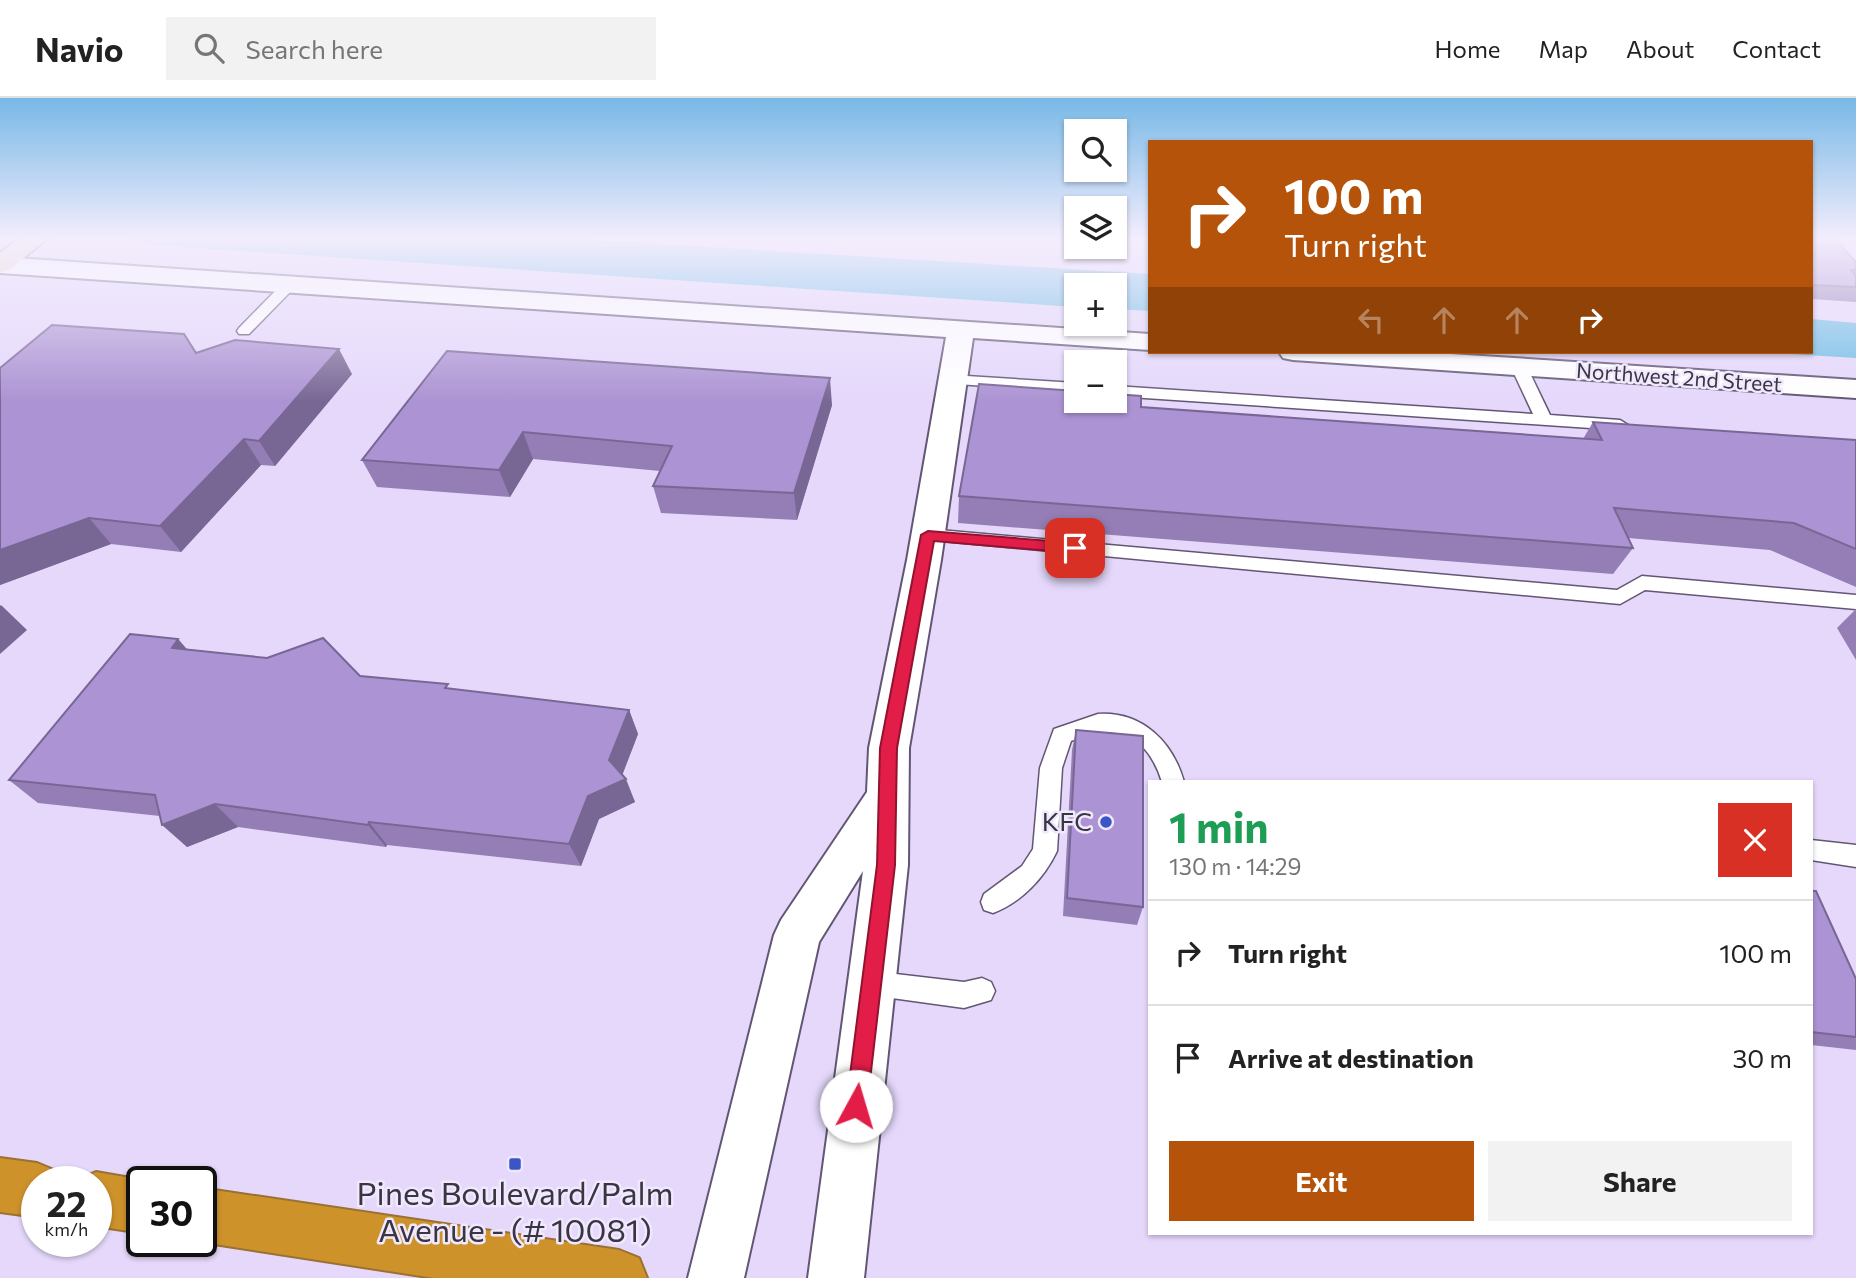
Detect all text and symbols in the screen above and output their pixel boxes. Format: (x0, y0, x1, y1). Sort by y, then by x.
search box (166, 17, 656, 80)
text: Navio (35, 28, 124, 69)
icon: search (190, 29, 228, 67)
text: Search here (246, 33, 383, 64)
text: Home (1435, 34, 1501, 63)
text: Map (1539, 34, 1588, 63)
text: About (1626, 34, 1694, 63)
text: Contact (1732, 34, 1821, 63)
map controls (1064, 119, 1127, 413)
button: search (1064, 119, 1127, 182)
text: 100 m (1284, 164, 1423, 224)
icon: right (1169, 168, 1260, 259)
button: layers (1064, 196, 1127, 259)
text: Turn right (1284, 224, 1427, 264)
button: + (1064, 273, 1127, 336)
icon: left (1352, 301, 1390, 339)
icon: ahead (1425, 301, 1463, 339)
icon: ahead (1498, 301, 1536, 339)
icon: right (1571, 301, 1609, 339)
button: − (1064, 350, 1127, 413)
street label: Northwest 2nd Street (1575, 357, 1783, 396)
pin (1045, 518, 1105, 578)
icon: arrive (1056, 529, 1094, 567)
text: 1 min (1169, 800, 1269, 852)
button: close (1718, 803, 1792, 877)
place label: KFC (1042, 805, 1092, 836)
marker: KFC (1098, 814, 1114, 830)
text: 130 m · 14:29 (1169, 852, 1301, 880)
icon: right (1169, 934, 1207, 972)
text: Turn right (1228, 937, 1347, 968)
text: 100 m (1719, 937, 1792, 968)
icon: arrive (1169, 1039, 1207, 1077)
text: Arrive at destination (1228, 1042, 1474, 1073)
text: 30 m (1733, 1042, 1792, 1073)
position arrow (819, 1069, 893, 1143)
button: Exit (1169, 1141, 1474, 1221)
button: Share (1488, 1141, 1792, 1221)
marker: Pines Boulevard/Palm Avenue - (# 10081) (507, 1156, 523, 1172)
speed limit sign: 30 (126, 1166, 217, 1257)
place label: Pines Boulevard/Palm Avenue - (# 10081) (356, 1172, 674, 1249)
text: 22 (47, 1181, 86, 1224)
text: km/h (45, 1218, 88, 1240)

